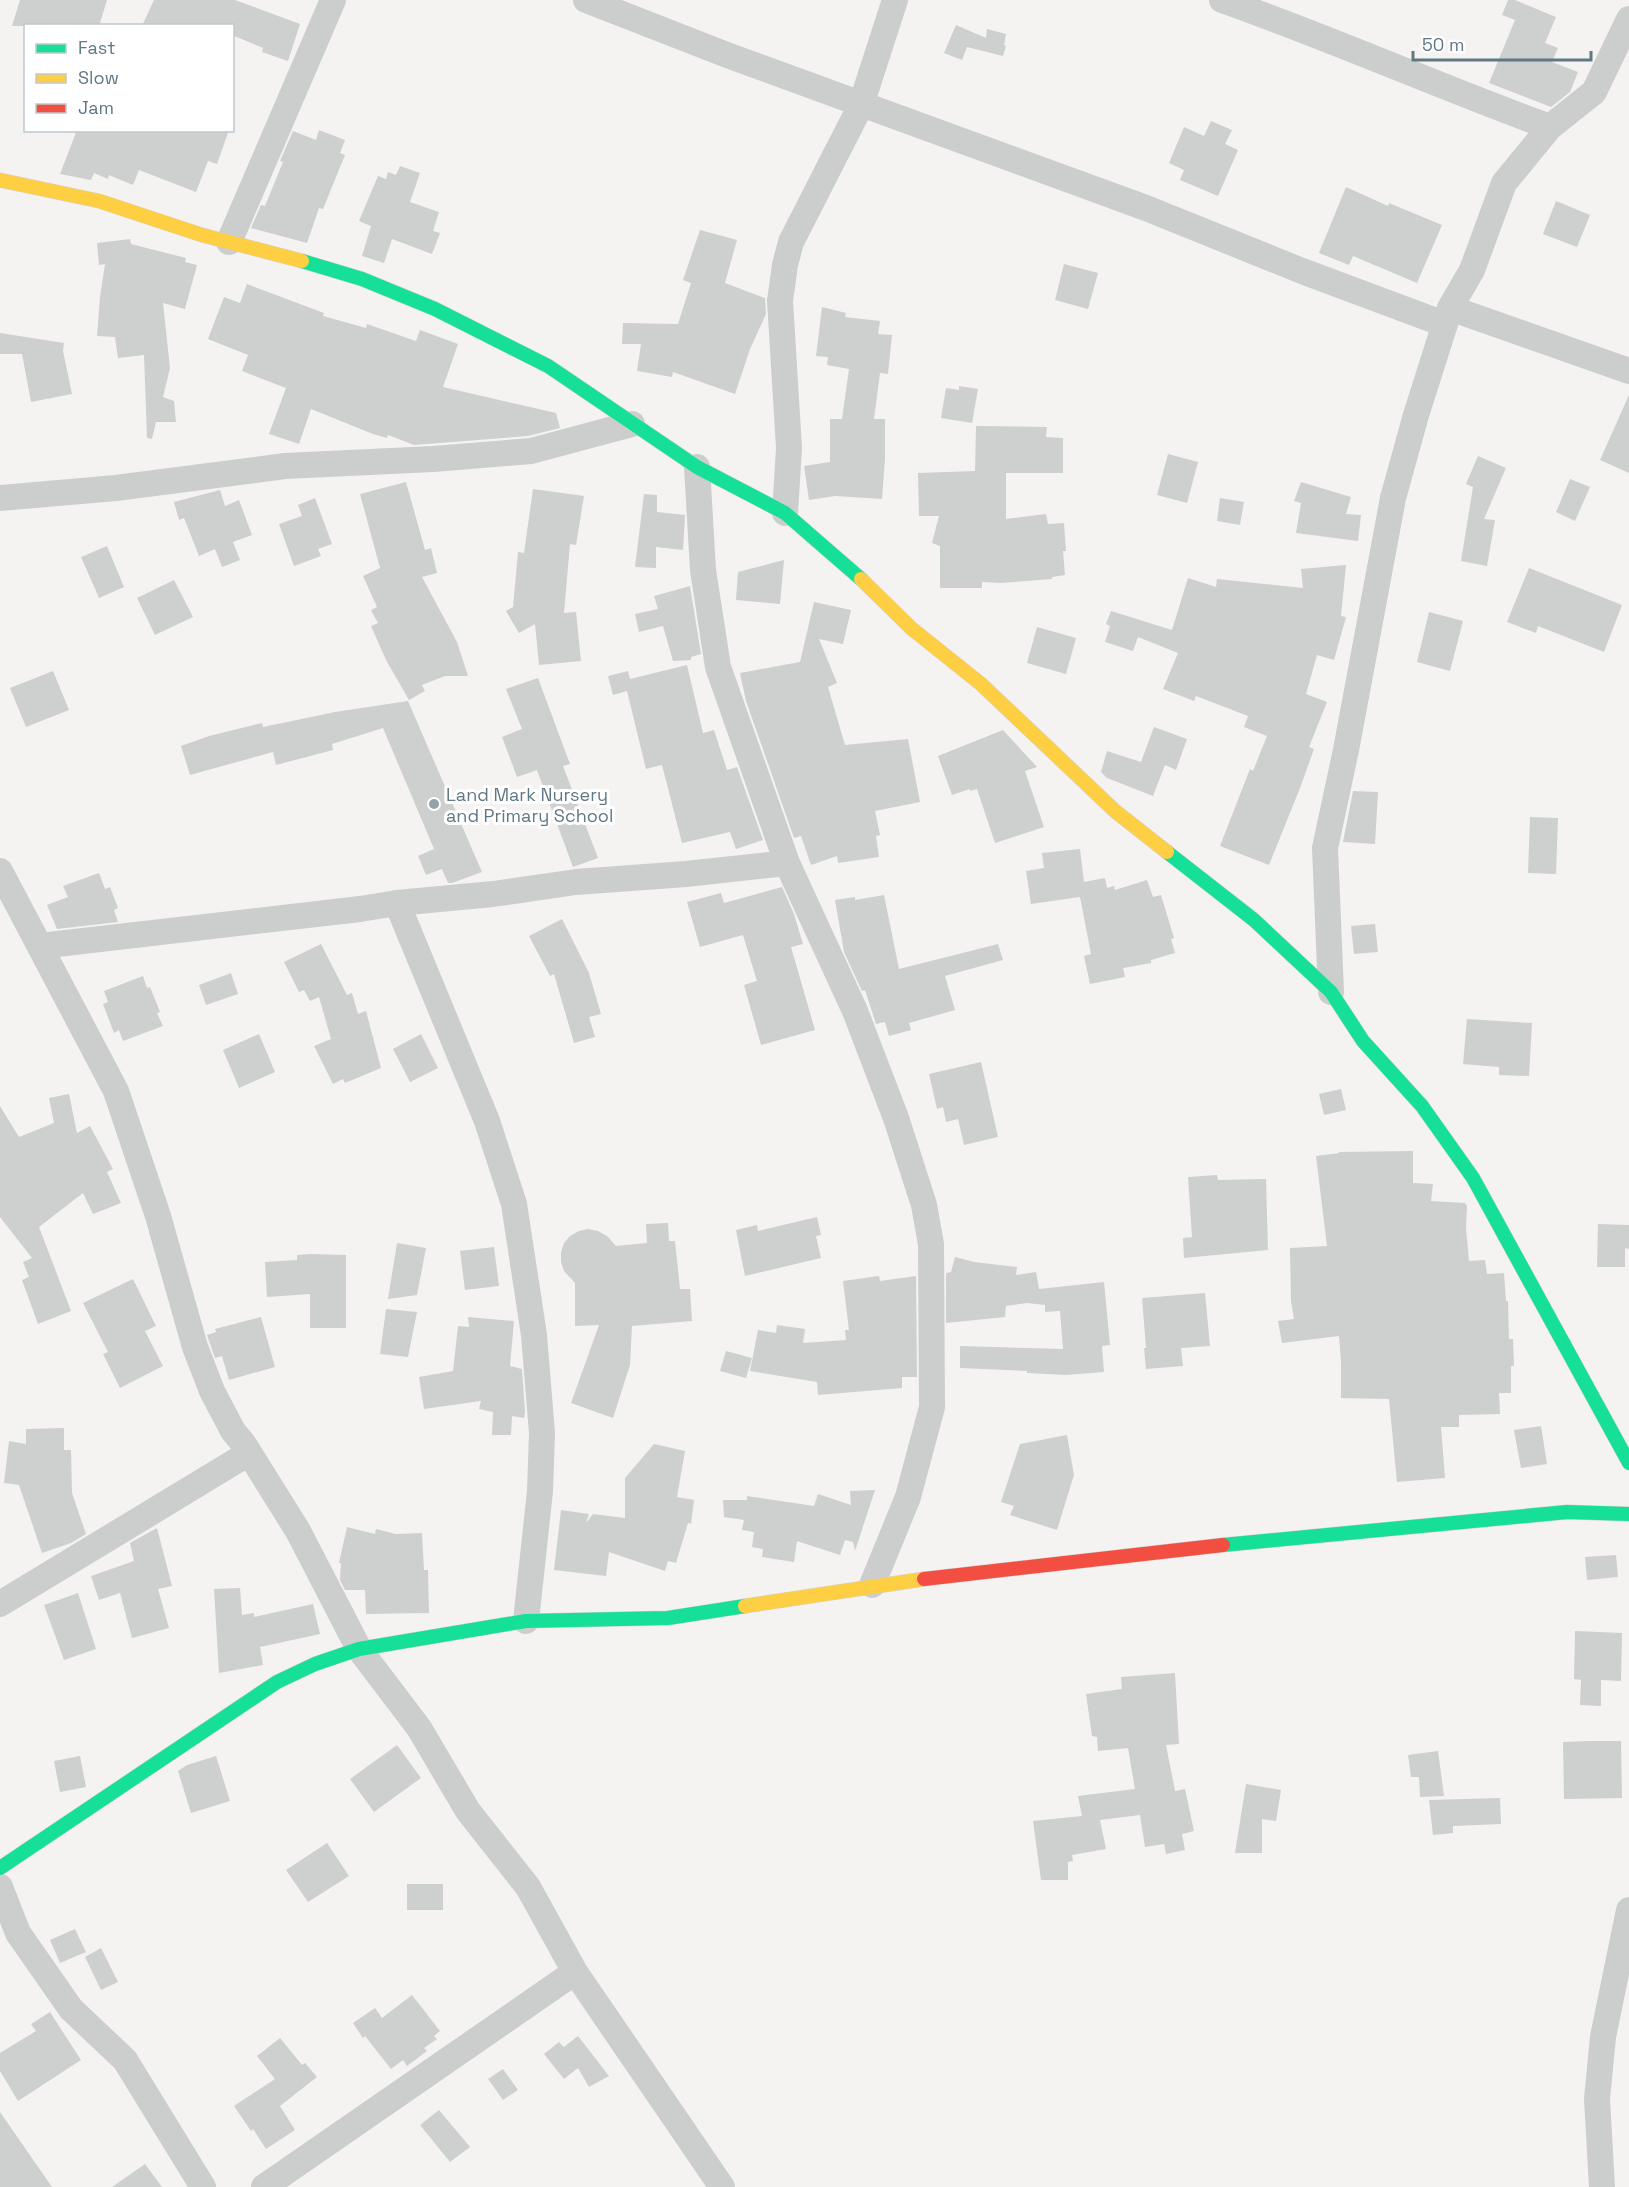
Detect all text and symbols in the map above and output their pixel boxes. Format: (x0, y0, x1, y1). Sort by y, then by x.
legend (24, 24, 234, 132)
scale bar (1413, 24, 1592, 62)
text: 50 m (1422, 33, 1464, 56)
text: Fast (78, 36, 115, 59)
text: Slow (78, 66, 119, 89)
text: Jam (78, 96, 114, 119)
place label: Land Mark Nursery and Primary School (446, 783, 613, 827)
marker: Land Mark Nursery and Primary School (427, 797, 441, 811)

